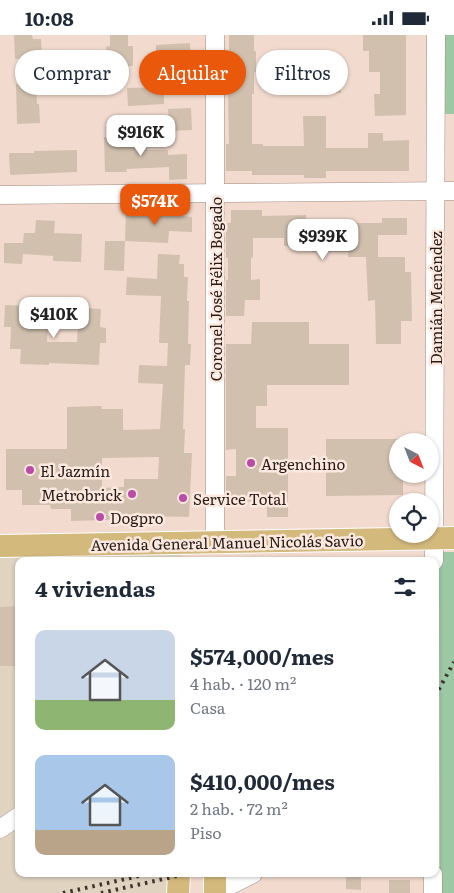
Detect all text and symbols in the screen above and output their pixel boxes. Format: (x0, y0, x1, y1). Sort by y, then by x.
text: 10:08 (25, 4, 74, 32)
chip: Comprar (15, 50, 129, 95)
chip: Alquilar (139, 50, 246, 95)
chip: Filtros (256, 50, 348, 95)
pin: $916K (106, 115, 176, 157)
text: $916K (117, 119, 165, 143)
pin: $574K (120, 183, 190, 226)
text: $574K (131, 188, 179, 212)
street label: Coronel José Félix Bogado (204, 197, 227, 381)
pin: $939K (288, 219, 358, 261)
text: $939K (298, 223, 348, 247)
street label: Damián Menéndez (424, 231, 447, 365)
pin: $410K (19, 297, 89, 339)
text: $410K (30, 301, 78, 325)
north arrow (389, 433, 439, 483)
map controls (389, 433, 439, 543)
place label: Argenchino (261, 452, 346, 475)
marker: Argenchino (245, 457, 257, 469)
place label: El Jazmín (40, 459, 110, 482)
marker: El Jazmín (24, 464, 36, 476)
place label: Metrobrick (41, 483, 123, 506)
place label: Service Total (193, 487, 286, 510)
marker: Metrobrick (126, 488, 138, 500)
marker: Service Total (177, 492, 189, 504)
button: locate (389, 493, 439, 543)
place label: Dogpro (110, 506, 164, 529)
marker: Dogpro (94, 511, 106, 523)
street label: Avenida General Manuel Nicolás Savio (90, 528, 364, 556)
text: 4 viviendas (35, 572, 155, 603)
icon: filters (391, 573, 419, 601)
text: $574,000/mes (190, 640, 334, 671)
icon: home (75, 650, 135, 710)
text: 4 hab. · 120 m² (190, 671, 296, 695)
text: Casa (190, 695, 225, 719)
text: $410,000/mes (190, 765, 335, 796)
icon: home (75, 775, 135, 835)
text: 2 hab. · 72 m² (190, 796, 288, 820)
text: Piso (190, 820, 222, 844)

